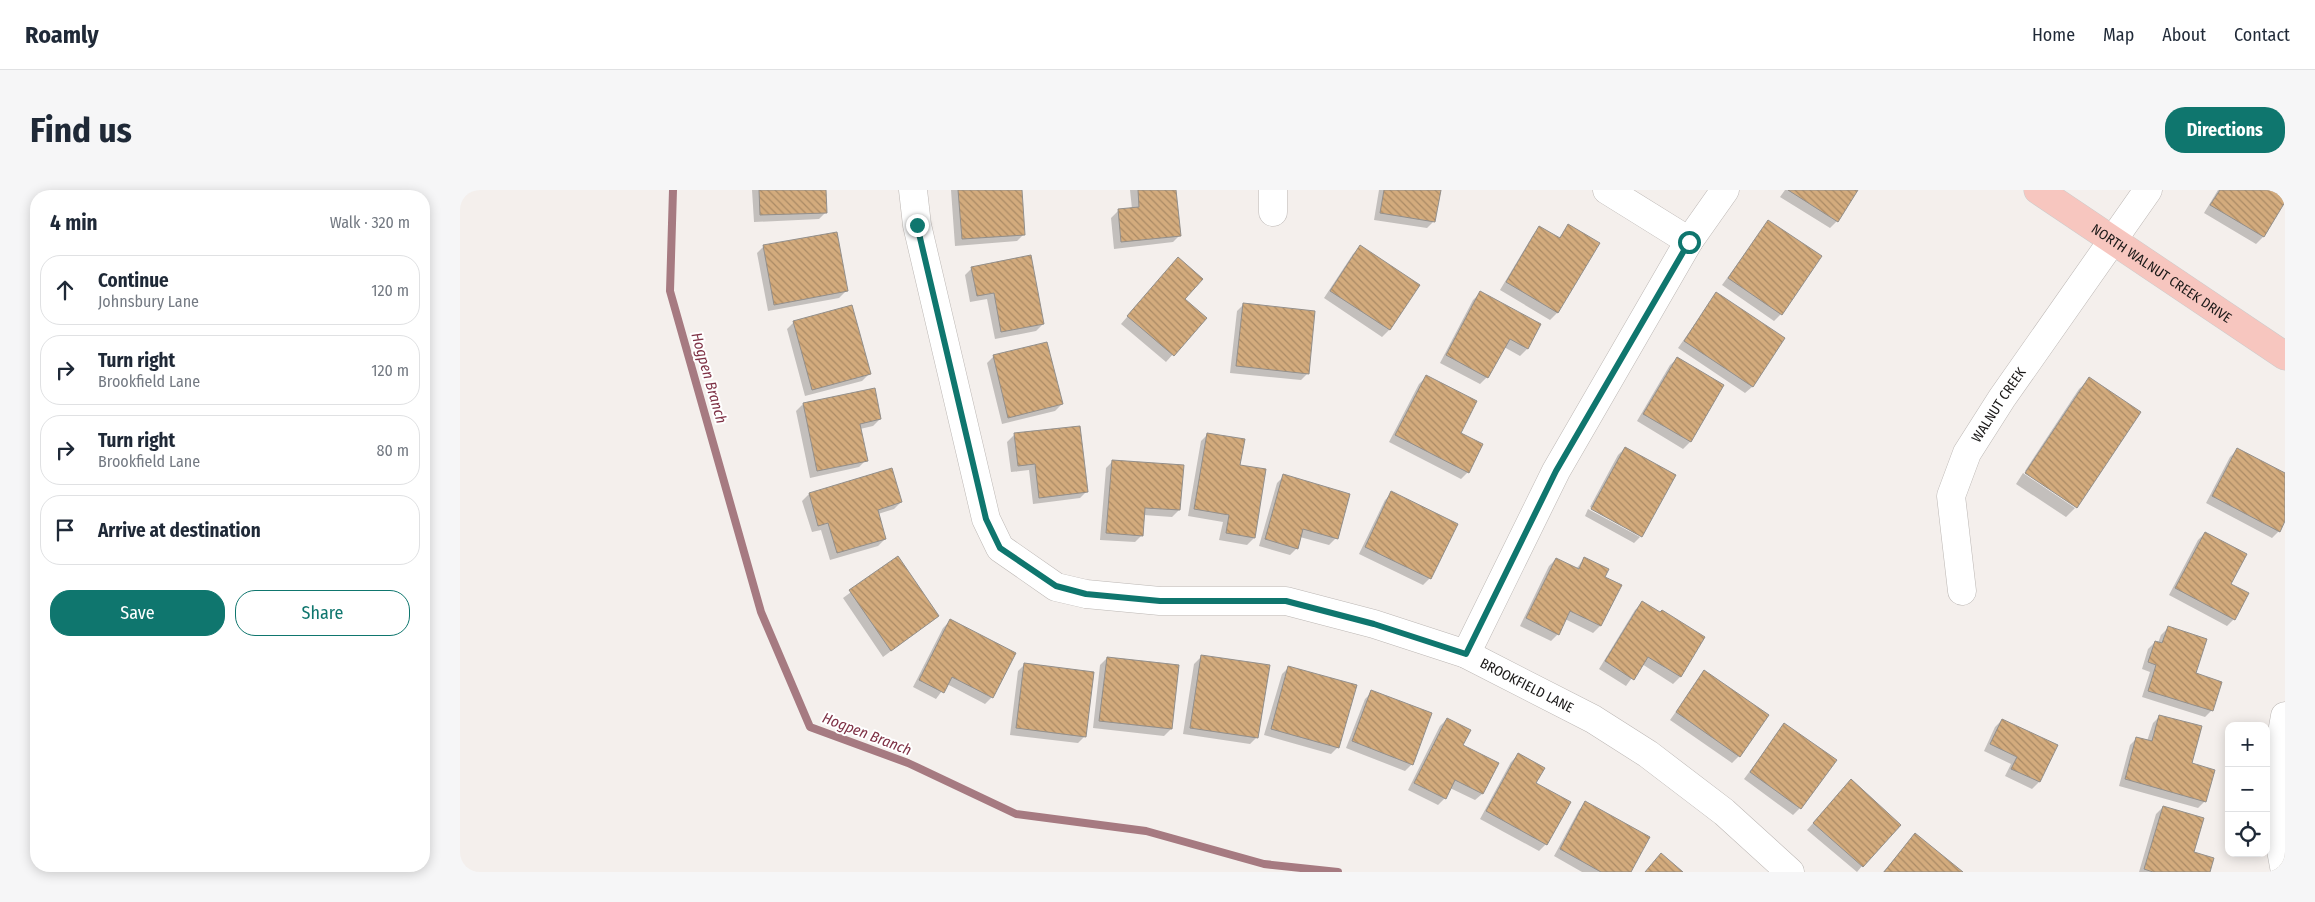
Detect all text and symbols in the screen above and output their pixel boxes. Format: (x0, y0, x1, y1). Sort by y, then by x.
text: Roamly (25, 21, 99, 49)
text: Home (2032, 24, 2075, 46)
text: Map (2103, 24, 2134, 46)
text: About (2162, 24, 2206, 46)
text: Contact (2234, 24, 2290, 46)
button: Directions (2165, 107, 2285, 153)
text: Find us (30, 109, 132, 151)
text: 4 min (50, 210, 98, 236)
text: Walk · 320 m (330, 213, 410, 232)
route end (906, 214, 929, 237)
street label: NORTH WALNUT CREEK DRIVE (2088, 220, 2235, 327)
route start (1678, 231, 1701, 254)
text: Continue (98, 269, 169, 292)
icon: ahead (51, 276, 79, 304)
text: 120 m (371, 281, 409, 300)
text: Johnsbury Lane (98, 292, 199, 311)
water label: Hogpen Branch (687, 330, 731, 426)
text: Turn right (98, 349, 175, 372)
icon: right (51, 356, 79, 384)
text: 120 m (371, 361, 409, 380)
street label: WALNUT CREEK (1968, 364, 2030, 445)
text: Brookfield Lane (98, 372, 200, 391)
text: Turn right (98, 429, 175, 452)
icon: right (51, 436, 79, 464)
text: 80 m (377, 441, 409, 460)
text: Brookfield Lane (98, 452, 200, 471)
icon: arrive (51, 516, 79, 544)
text: Arrive at destination (98, 519, 261, 542)
button: Save (50, 590, 225, 636)
button: Share (235, 590, 410, 636)
street label: BROOKFIELD LANE (1477, 654, 1577, 716)
water label: Hogpen Branch (820, 709, 914, 759)
map controls (2225, 722, 2270, 857)
button: + (2225, 722, 2270, 767)
button: − (2225, 767, 2270, 812)
button: locate (2225, 812, 2270, 857)

